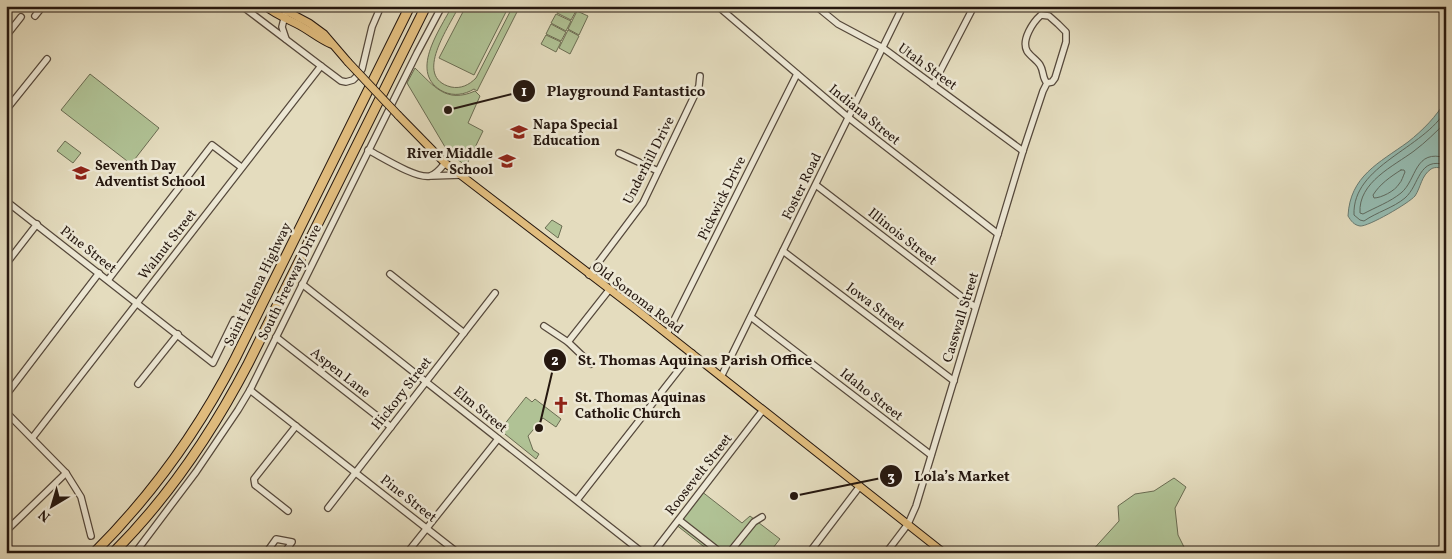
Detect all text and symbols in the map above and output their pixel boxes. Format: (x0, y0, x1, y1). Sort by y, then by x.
street label: Utah Street (894, 39, 961, 95)
callout: Playground Fantastico (511, 76, 715, 106)
street label: Indiana Street (824, 80, 904, 150)
text: 1 (521, 82, 527, 103)
text: Playground Fantastico (547, 82, 706, 103)
street label: Underhill Drive (619, 113, 680, 208)
place label: Napa Special Education (533, 116, 618, 151)
school or university icon: Napa Special Education (509, 122, 529, 142)
place label: River Middle School (407, 145, 493, 180)
street label: Foster Road (778, 150, 827, 223)
school or university icon: River Middle School (497, 151, 517, 171)
street label: Pickwick Drive (694, 153, 751, 244)
place label: Seventh Day Adventist School (95, 157, 206, 192)
school or university icon: Seventh Day Adventist School (71, 163, 91, 183)
street label: Illinois Street (864, 204, 941, 270)
street label: Walnut Street (135, 206, 202, 284)
street label: Saint Helena Highway (220, 219, 297, 350)
street label: South Freeway Drive (254, 221, 327, 344)
street label: Pine Street (56, 222, 120, 278)
street label: Old Sonoma Road (588, 258, 687, 339)
street label: Casswall Street (939, 270, 984, 365)
street label: Iowa Street (842, 279, 909, 336)
street label: Aspen Lane (306, 344, 374, 403)
callout: St. Thomas Aquinas Parish Office (543, 345, 823, 375)
text: 2 (551, 351, 559, 372)
text: St. Thomas Aquinas Parish Office (578, 351, 813, 372)
street label: Hickory Street (368, 353, 437, 434)
street label: Idaho Street (836, 365, 907, 426)
street label: Elm Street (449, 382, 511, 438)
place label: St. Thomas Aquinas Catholic Church (575, 389, 706, 424)
church icon: St. Thomas Aquinas Catholic Church (551, 395, 571, 415)
street label: Roosevelt Street (661, 430, 737, 520)
callout: Lola’s Market (879, 461, 1019, 491)
text: 3 (887, 467, 895, 488)
text: Lola’s Market (914, 467, 1010, 488)
street label: Pine Street (376, 471, 440, 527)
north arrow (28, 482, 78, 532)
text: N (35, 504, 55, 526)

